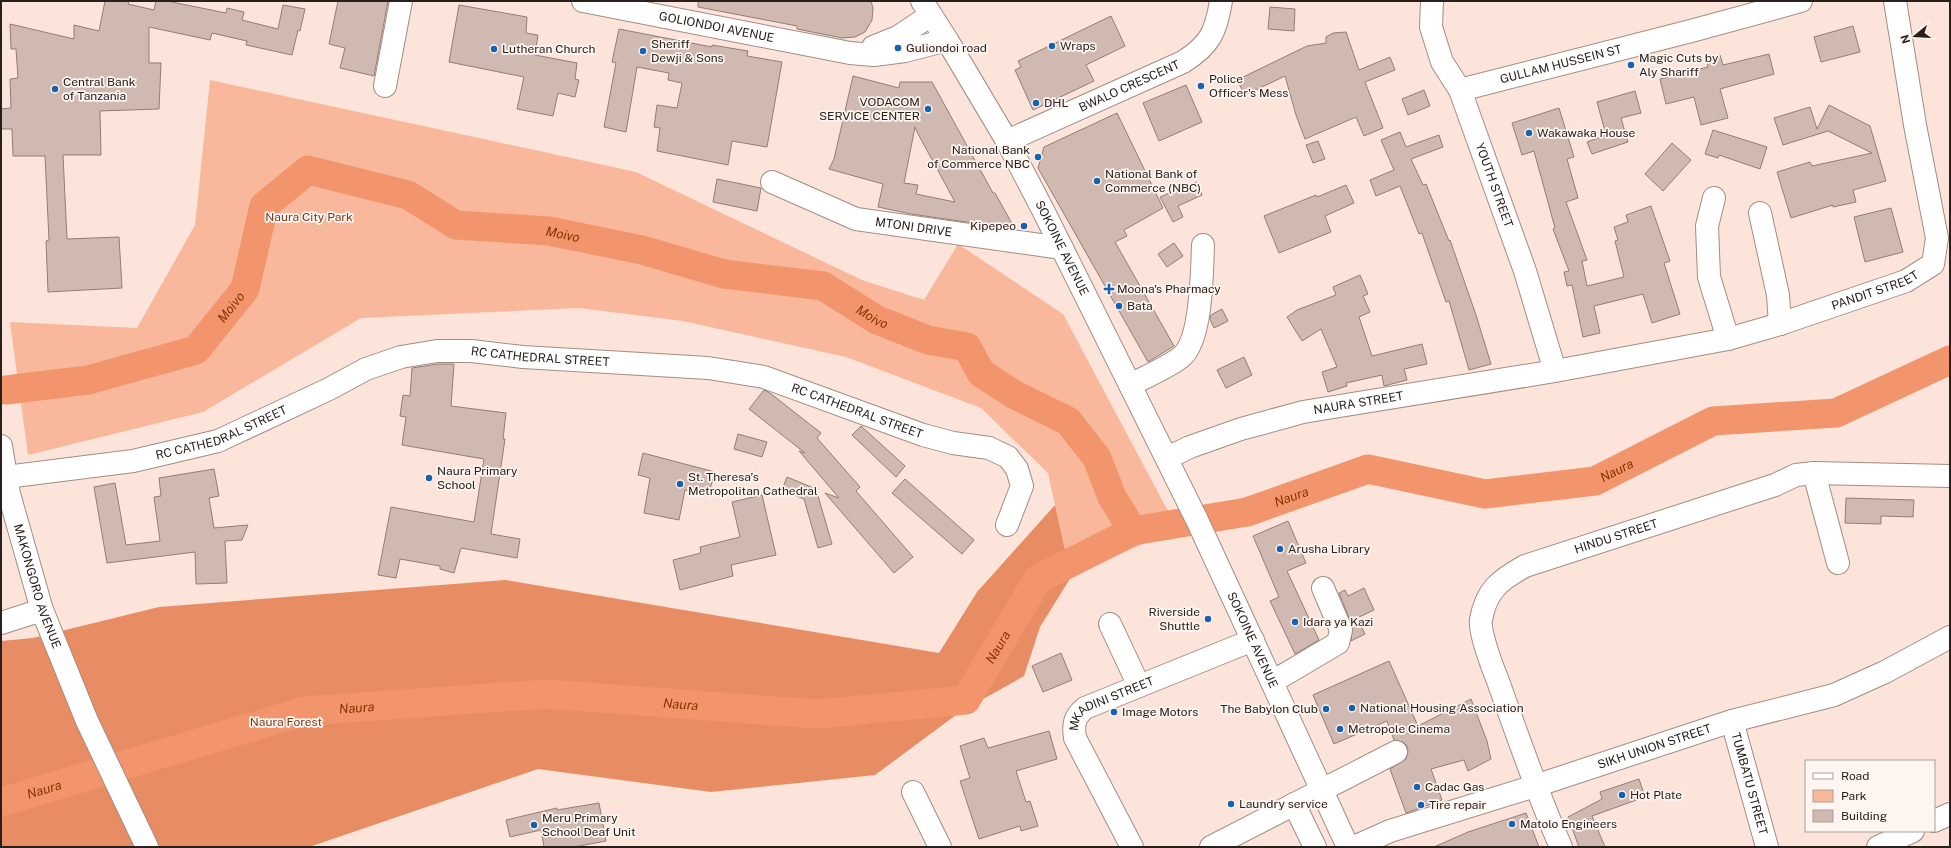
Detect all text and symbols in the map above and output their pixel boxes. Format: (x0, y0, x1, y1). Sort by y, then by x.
street label: GOLIONDOI AVENUE (658, 9, 775, 45)
north arrow (1895, 16, 1935, 56)
text: N (1898, 33, 1913, 45)
place label: Sheriff Dewji & Sons (651, 37, 724, 65)
place label: Wraps (1060, 39, 1096, 53)
place label: Guliondoi road (906, 41, 987, 55)
marker: Wraps (1047, 41, 1057, 51)
place label: Lutheran Church (502, 42, 596, 56)
street label: GULLAM HUSSEIN ST (1498, 42, 1623, 87)
marker: Guliondoi road (893, 43, 903, 53)
marker: Lutheran Church (489, 44, 499, 54)
marker: Sheriff Dewji & Sons (638, 46, 648, 56)
place label: Magic Cuts by Aly Shariff (1639, 51, 1719, 79)
street label: BWALO CRESCENT (1077, 58, 1182, 115)
marker: Magic Cuts by Aly Shariff (1626, 60, 1636, 70)
place label: Police Officer's Mess (1209, 72, 1288, 100)
place label: Central Bank of Tanzania (63, 75, 136, 103)
marker: Police Officer's Mess (1196, 81, 1206, 91)
marker: Central Bank of Tanzania (50, 84, 60, 94)
place label: VODACOM SERVICE CENTER (819, 95, 920, 123)
place label: DHL (1044, 96, 1069, 110)
marker: DHL (1031, 98, 1041, 108)
marker: VODACOM SERVICE CENTER (923, 104, 933, 114)
place label: Wakawaka House (1537, 126, 1635, 140)
marker: Wakawaka House (1524, 128, 1534, 138)
street label: YOUTH STREET (1473, 141, 1516, 229)
place label: National Bank of Commerce NBC (927, 143, 1030, 171)
marker: National Bank of Commerce NBC (1033, 152, 1043, 162)
place label: National Bank of Commerce (NBC) (1105, 167, 1201, 195)
marker: National Bank of Commerce (NBC) (1092, 176, 1102, 186)
street label: SOKOINE AVENUE (1032, 198, 1091, 298)
park label: Naura City Park (265, 210, 353, 224)
street label: MTONI DRIVE (874, 215, 953, 239)
place label: Kipepeo (970, 219, 1016, 233)
marker: Kipepeo (1019, 221, 1029, 231)
water label: Moivo (545, 223, 581, 245)
street label: PANDIT STREET (1830, 268, 1921, 313)
place label: Moona's Pharmacy (1117, 282, 1221, 296)
marker: Moona's Pharmacy (1104, 284, 1114, 294)
water label: Moivo (214, 289, 247, 325)
place label: Bata (1127, 299, 1153, 313)
water label: Moivo (854, 301, 890, 331)
marker: Bata (1114, 301, 1124, 311)
street label: RC CATHEDRAL STREET (470, 344, 610, 369)
street label: RC CATHEDRAL STREET (789, 381, 925, 441)
street label: NAURA STREET (1313, 389, 1404, 417)
street label: RC CATHEDRAL STREET (154, 403, 289, 462)
water label: Naura (1597, 455, 1636, 485)
place label: Naura Primary School (437, 464, 518, 492)
place label: St. Theresa’s Metropolitan Cathedral (688, 470, 818, 498)
marker: Naura Primary School (424, 473, 434, 483)
marker: St. Theresa’s Metropolitan Cathedral (675, 479, 685, 489)
water label: Naura (1272, 483, 1310, 509)
street label: HINDU STREET (1573, 516, 1660, 557)
street label: MAKONGORO AVENUE (11, 522, 64, 650)
place label: Arusha Library (1288, 542, 1371, 556)
marker: Arusha Library (1275, 544, 1285, 554)
street label: SOKOINE AVENUE (1224, 590, 1281, 690)
place label: Riverside Shuttle (1149, 605, 1200, 633)
marker: Riverside Shuttle (1203, 614, 1213, 624)
place label: Idara ya Kazi (1303, 615, 1373, 629)
marker: Idara ya Kazi (1290, 617, 1300, 627)
water label: Naura (982, 628, 1013, 666)
street label: MKADINI STREET (1067, 674, 1156, 732)
water label: Naura (662, 695, 699, 713)
water label: Naura (338, 699, 375, 716)
place label: National Housing Association (1360, 701, 1524, 715)
place label: The Babylon Club (1220, 702, 1318, 716)
marker: National Housing Association (1347, 703, 1357, 713)
marker: The Babylon Club (1321, 704, 1331, 714)
place label: Image Motors (1122, 705, 1198, 719)
marker: Image Motors (1109, 707, 1119, 717)
park label: Naura Forest (250, 715, 323, 729)
street label: SIKH UNION STREET (1596, 721, 1713, 772)
place label: Metropole Cinema (1348, 722, 1450, 736)
marker: Metropole Cinema (1335, 724, 1345, 734)
street label: TUMBATU STREET (1729, 731, 1770, 836)
legend (1805, 760, 1935, 832)
text: Road (1841, 769, 1869, 783)
water label: Naura (25, 777, 63, 801)
place label: Cadac Gas (1425, 780, 1484, 794)
marker: Cadac Gas (1412, 782, 1422, 792)
place label: Hot Plate (1630, 788, 1682, 802)
text: Park (1841, 789, 1867, 803)
marker: Hot Plate (1617, 790, 1627, 800)
place label: Laundry service (1239, 797, 1328, 811)
place label: Tire repair (1429, 798, 1487, 812)
marker: Laundry service (1226, 799, 1236, 809)
marker: Tire repair (1416, 800, 1426, 810)
text: Building (1841, 809, 1887, 823)
place label: Meru Primary School Deaf Unit (542, 811, 636, 839)
place label: Matolo Engineers (1520, 817, 1617, 831)
marker: Matolo Engineers (1507, 819, 1517, 829)
marker: Meru Primary School Deaf Unit (529, 820, 539, 830)

